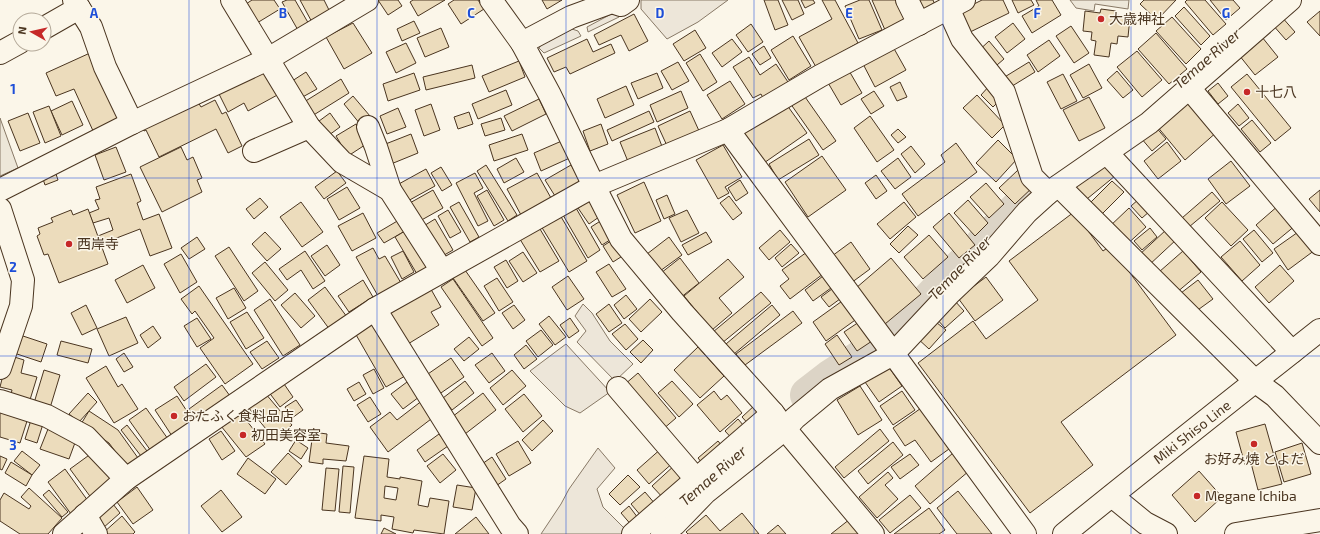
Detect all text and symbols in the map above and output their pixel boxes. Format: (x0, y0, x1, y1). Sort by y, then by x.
text: A (90, 5, 99, 21)
text: B (279, 5, 287, 21)
text: C (467, 5, 475, 21)
text: D (656, 5, 665, 21)
text: E (845, 5, 853, 21)
text: F (1033, 5, 1041, 21)
text: G (1222, 5, 1230, 21)
place label: 大歳神社 (1109, 10, 1165, 27)
north arrow (12, 12, 52, 52)
marker: 大歳神社 (1096, 14, 1106, 24)
water label: Temae River (1169, 24, 1244, 92)
text: N (15, 26, 29, 35)
text: 1 (10, 81, 16, 97)
place label: 十七八 (1255, 83, 1297, 100)
marker: 十七八 (1242, 87, 1252, 97)
water label: Temae River (924, 230, 995, 303)
place label: 西岸寺 (77, 235, 119, 252)
marker: 西岸寺 (64, 239, 74, 249)
text: 2 (9, 259, 17, 275)
street label: Miki Shiso Line (1150, 396, 1234, 467)
place label: おたふく食料品店 (182, 407, 294, 424)
marker: おたふく食料品店 (169, 411, 179, 421)
place label: 初田美容室 (251, 426, 321, 443)
marker: 初田美容室 (238, 430, 248, 440)
text: 3 (9, 437, 17, 453)
marker: お好み焼 とよだ (1249, 439, 1259, 449)
water label: Temae River (675, 441, 750, 509)
place label: お好み焼 とよだ (1203, 450, 1305, 467)
place label: Megane Ichiba (1205, 487, 1297, 504)
marker: Megane Ichiba (1192, 491, 1202, 501)

